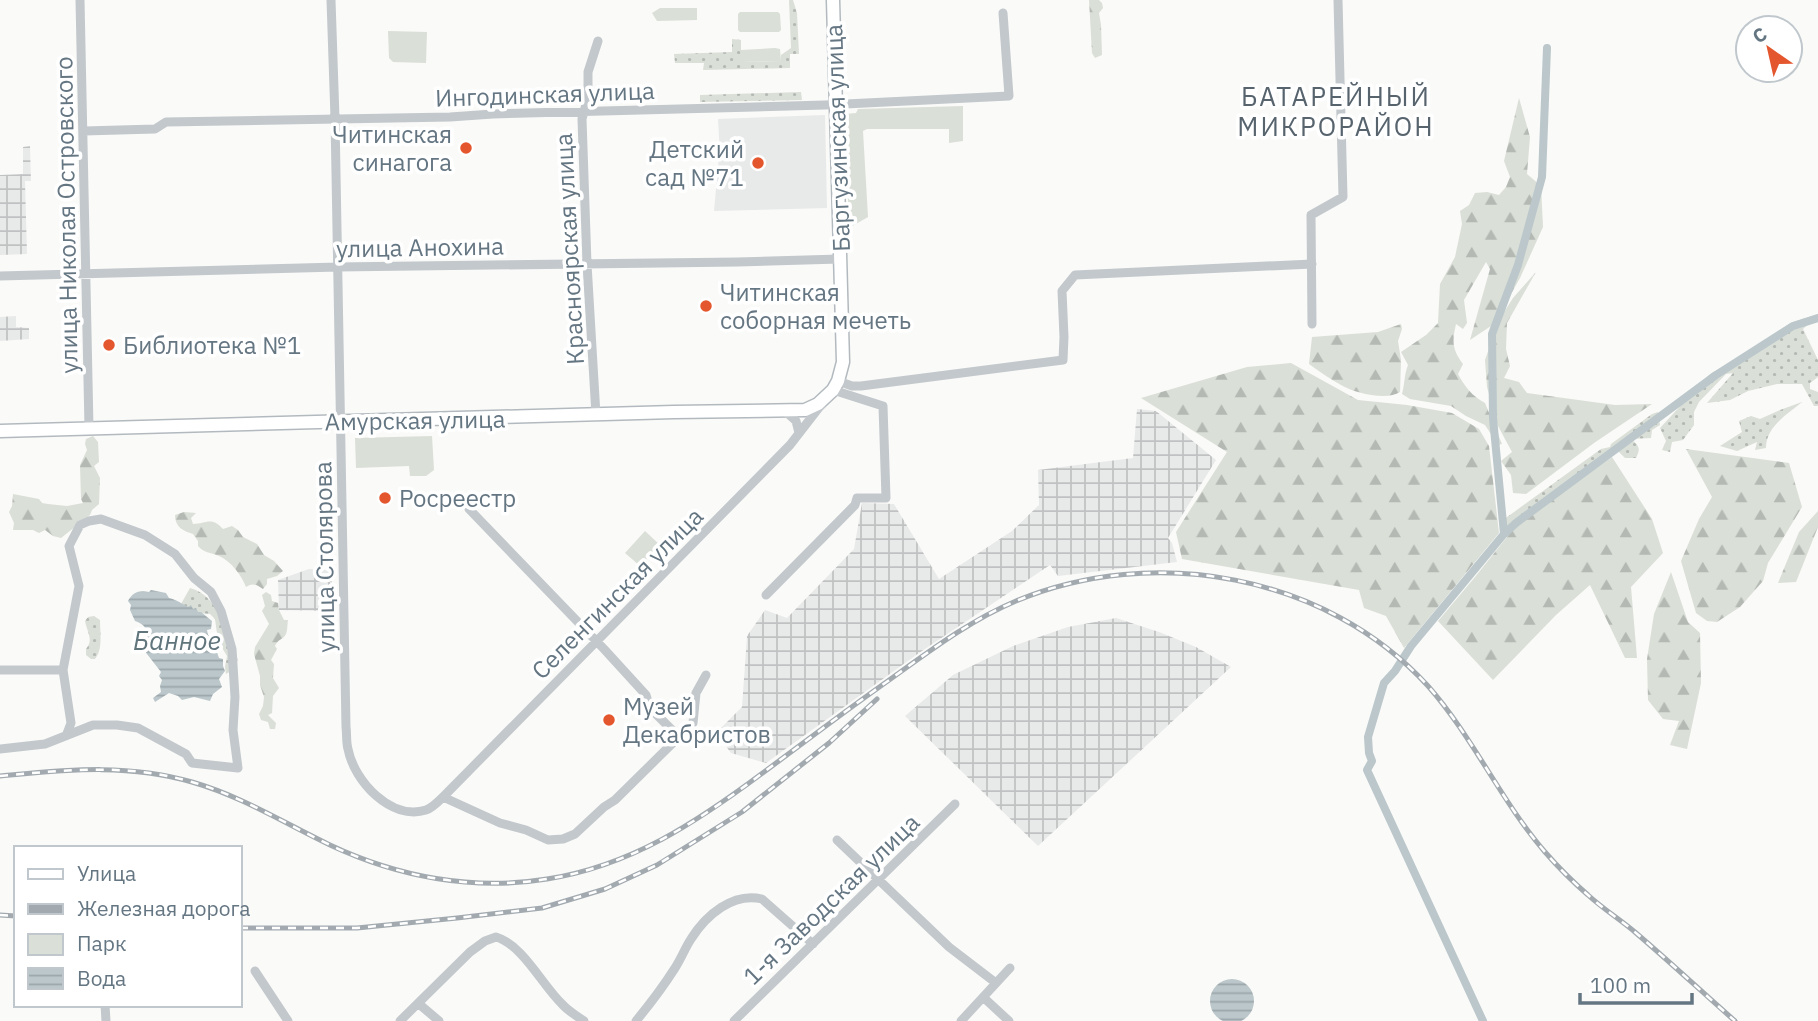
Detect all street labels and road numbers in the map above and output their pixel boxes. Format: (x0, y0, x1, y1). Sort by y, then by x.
street label: Баргузинская улица (817, 23, 857, 252)
street label: улица Николая Островского (47, 56, 85, 374)
street label: Ингодинская улица (435, 74, 656, 114)
street label: Красноярская улица (547, 132, 591, 366)
street label: улица Анохина (336, 230, 504, 264)
street label: Амурская улица (324, 402, 506, 438)
street label: улица Столярова (306, 461, 342, 653)
street label: Селенгинская улица (524, 500, 710, 686)
street label: 1-я Заводская улица (736, 806, 926, 992)

